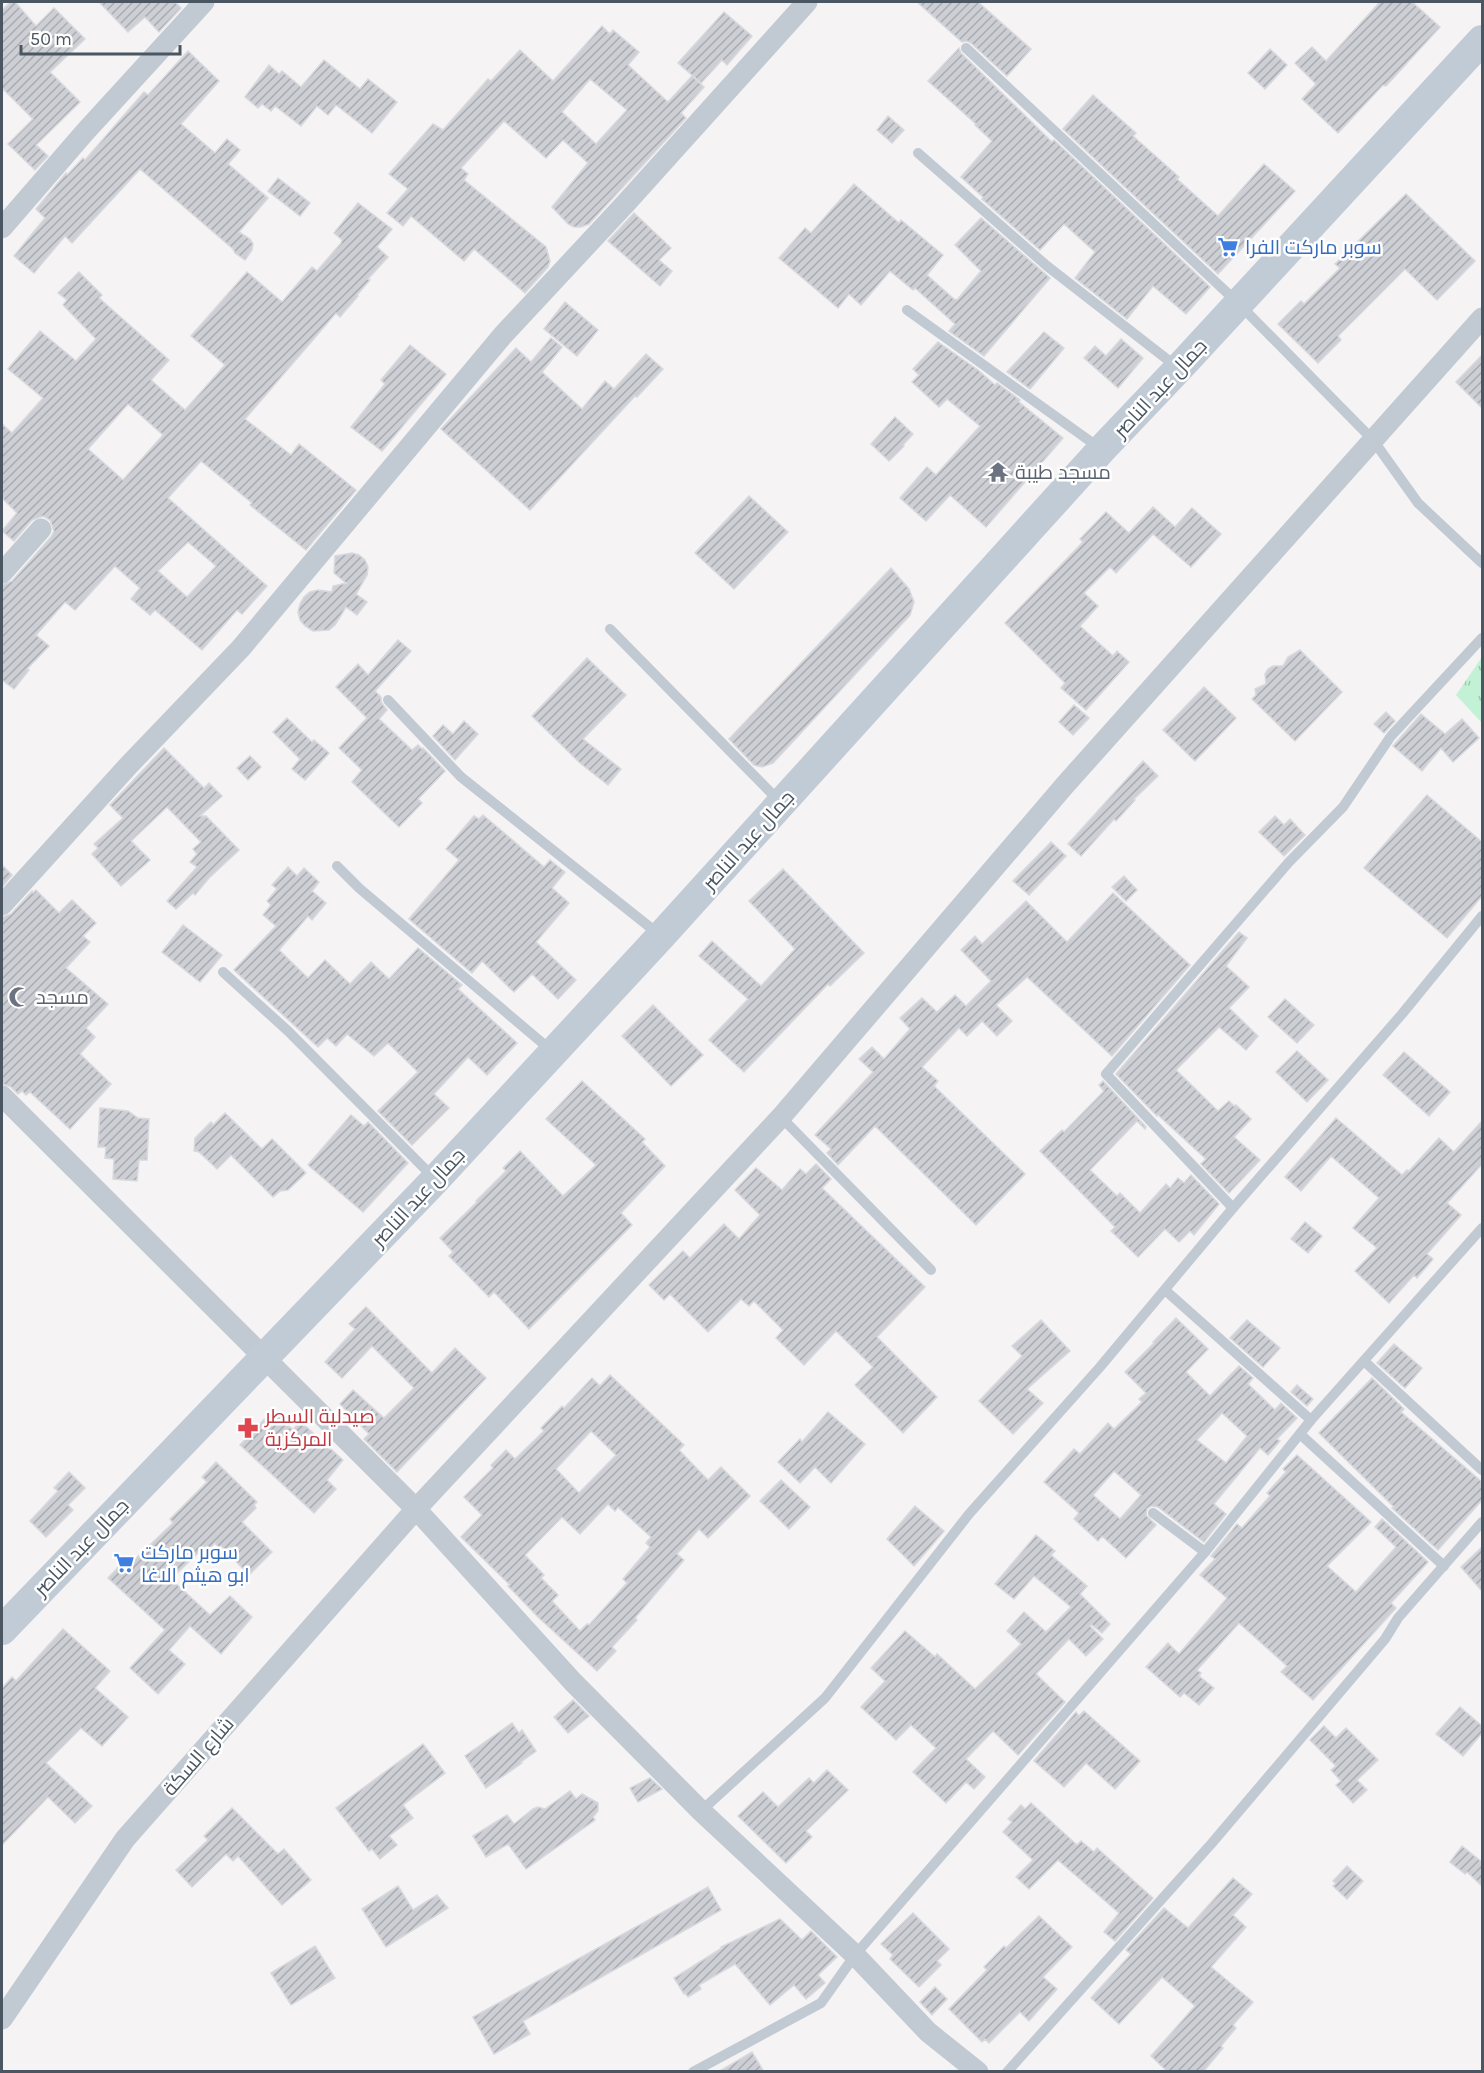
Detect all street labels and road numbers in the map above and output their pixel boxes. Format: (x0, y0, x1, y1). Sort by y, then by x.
street label: جمال عبد الناصر (1108, 334, 1213, 444)
street label: جمال عبد الناصر (697, 786, 800, 896)
street label: جمال عبد الناصر (366, 1143, 471, 1253)
street label: جمال عبد الناصر (29, 1494, 134, 1602)
street label: شارع السكة (158, 1712, 240, 1802)

